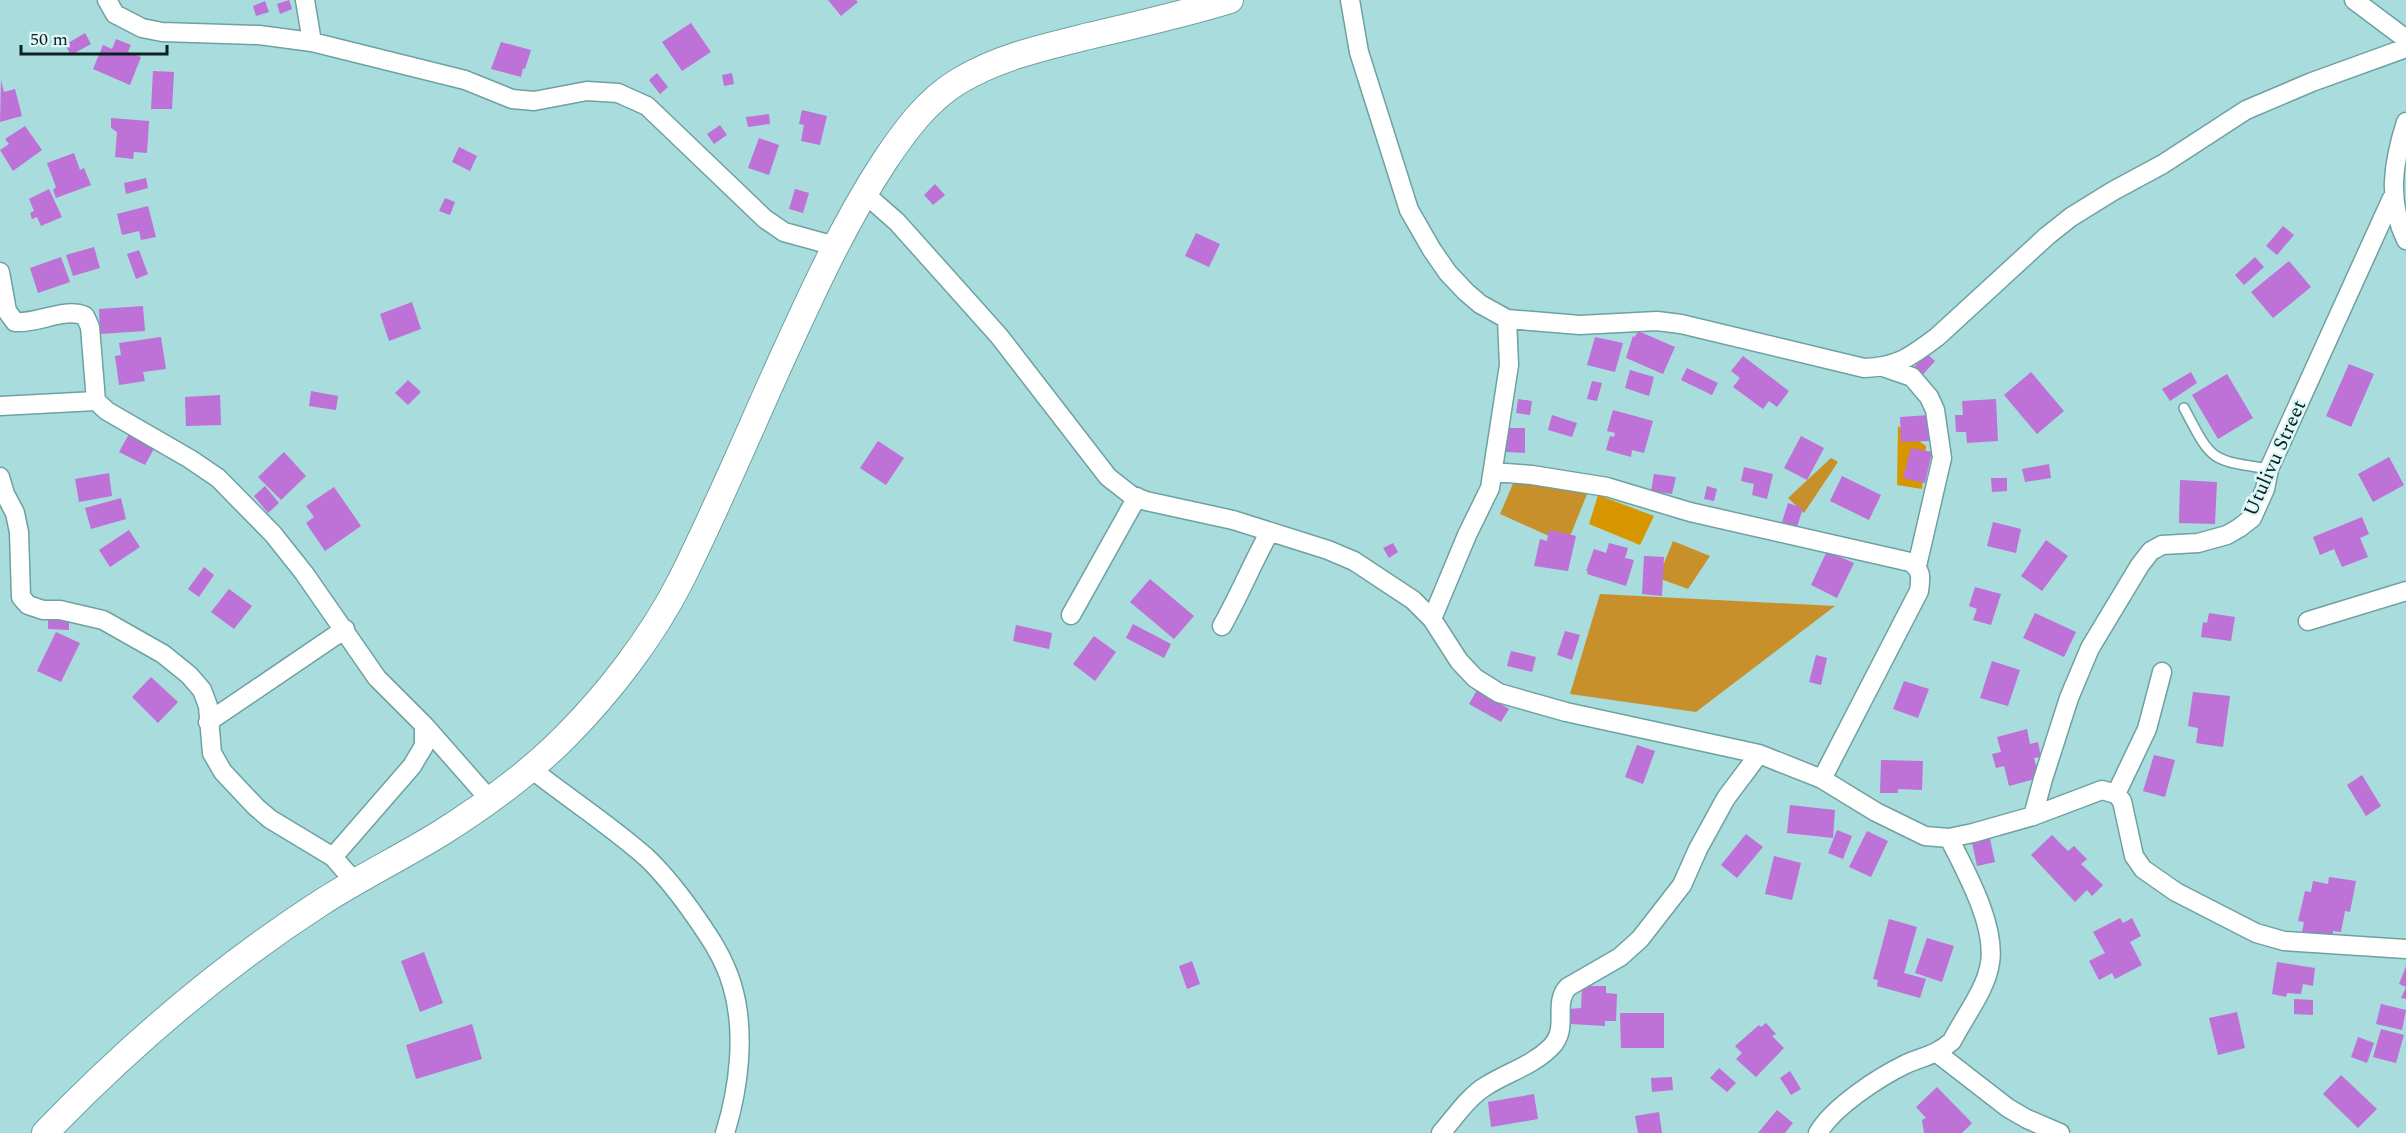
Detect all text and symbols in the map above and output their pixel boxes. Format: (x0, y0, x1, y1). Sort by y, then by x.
scale bar (21, 18, 166, 56)
text: 50 m (30, 26, 68, 53)
street label: Utulivu Street (2236, 395, 2314, 521)

